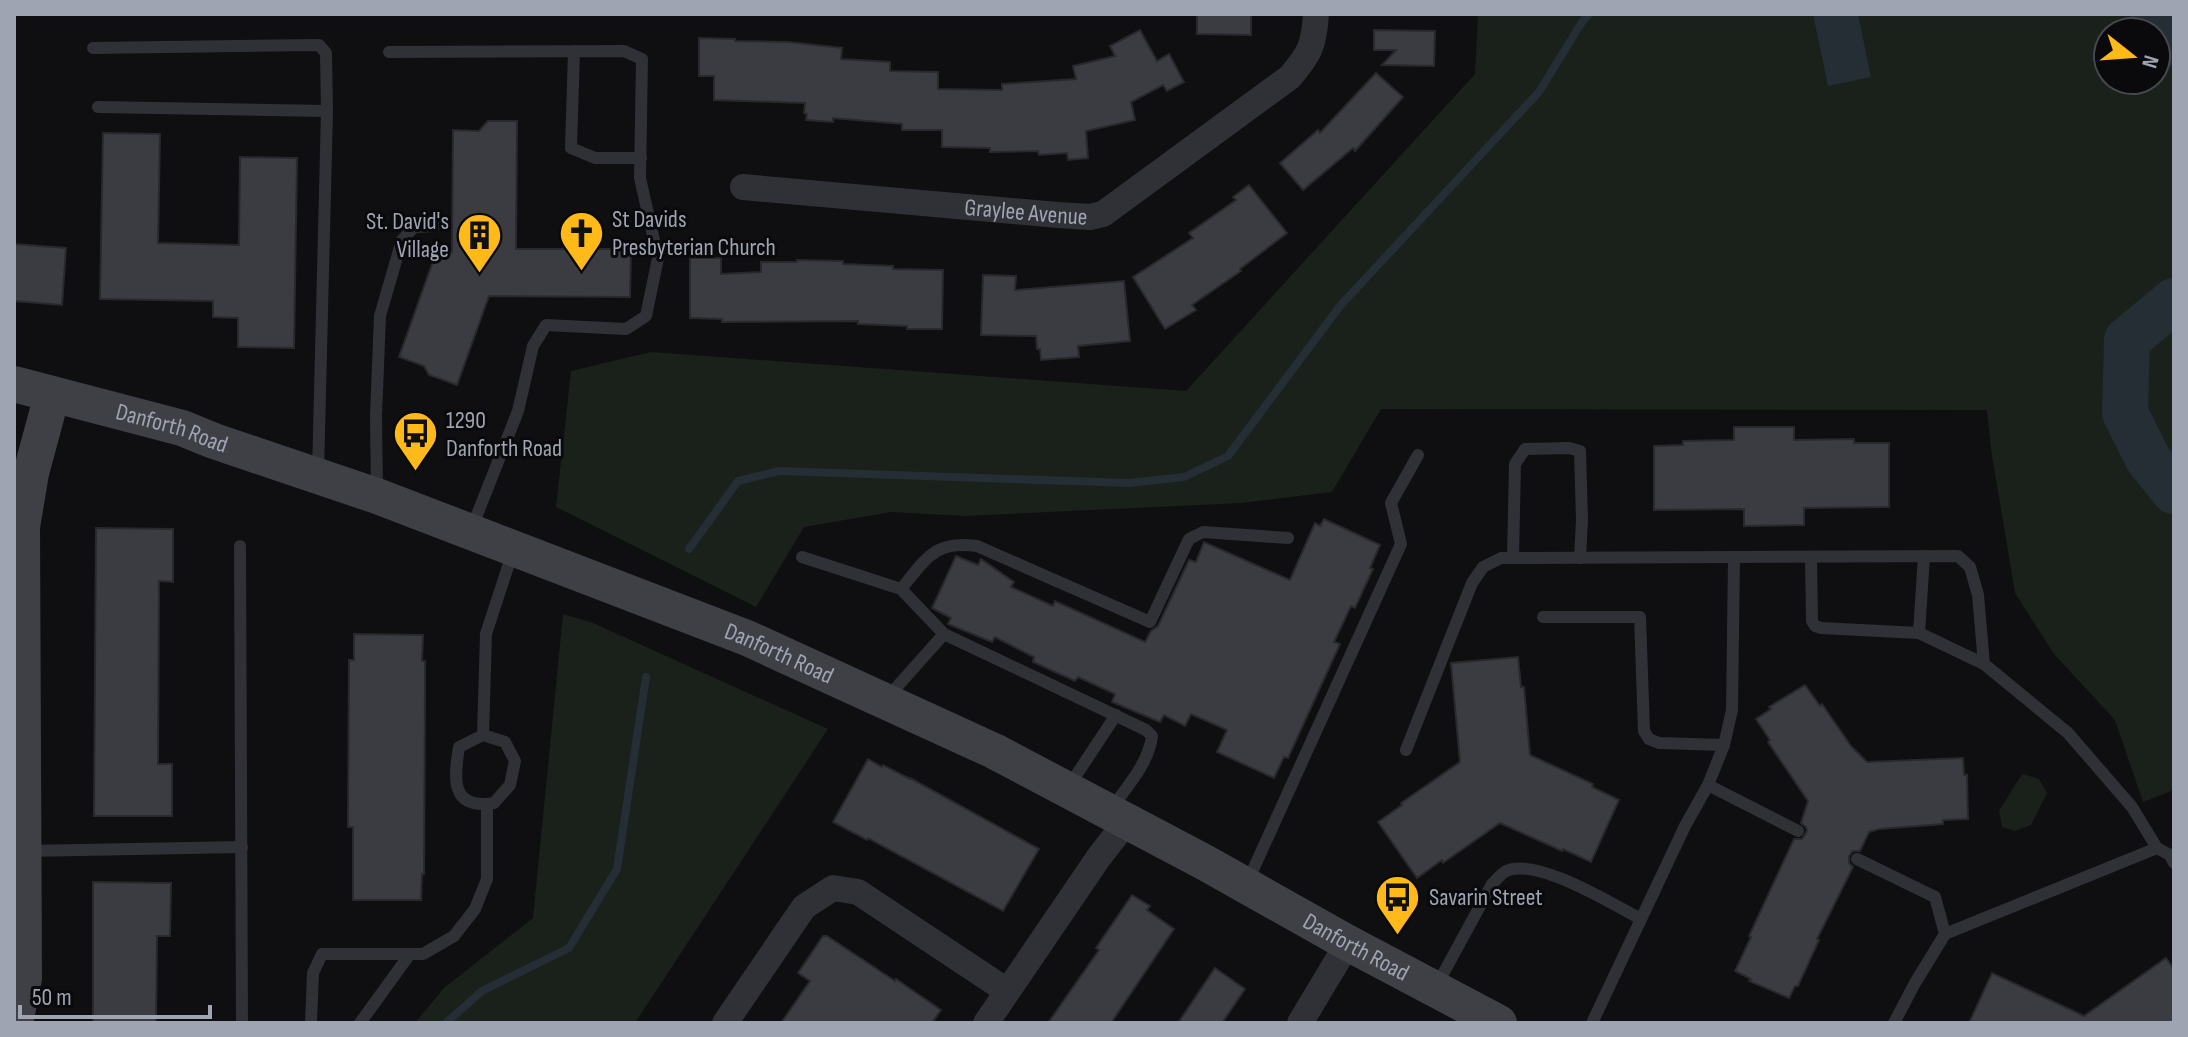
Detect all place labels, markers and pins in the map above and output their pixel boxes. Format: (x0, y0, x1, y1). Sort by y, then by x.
place label: St Davids Presbyterian Church (612, 205, 776, 262)
place label: St. David's Village (366, 207, 449, 264)
church icon: St Davids Presbyterian Church (557, 209, 605, 272)
building icon: St. David's Village (456, 211, 504, 274)
place label: 1290 Danforth Road (446, 406, 562, 463)
bus stop icon: 1290 Danforth Road (391, 410, 439, 473)
bus stop icon: Savarin Street (1374, 873, 1422, 936)
place label: Savarin Street (1429, 883, 1543, 912)

